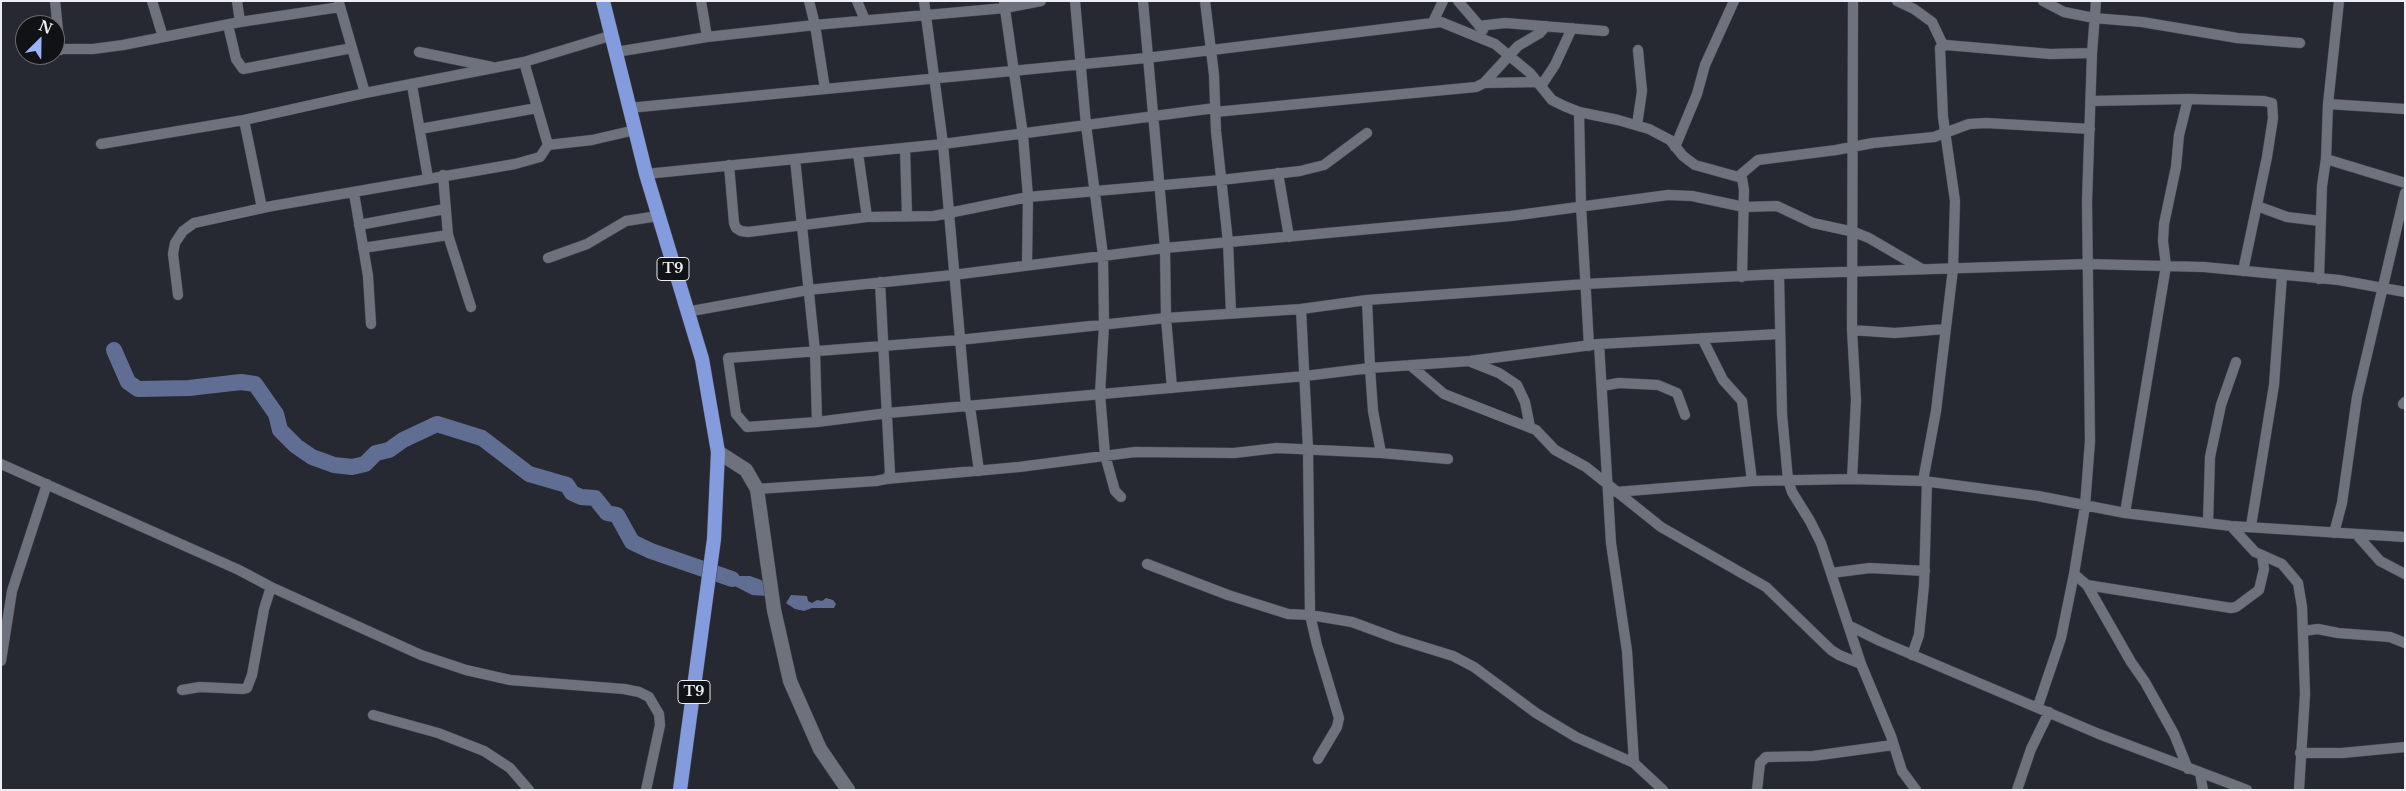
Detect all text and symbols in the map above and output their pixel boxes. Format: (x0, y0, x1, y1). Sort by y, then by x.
north arrow (15, 15, 65, 65)
text: N (36, 16, 55, 38)
road number: T9 (657, 258, 689, 280)
road number: T9 (678, 680, 710, 704)

